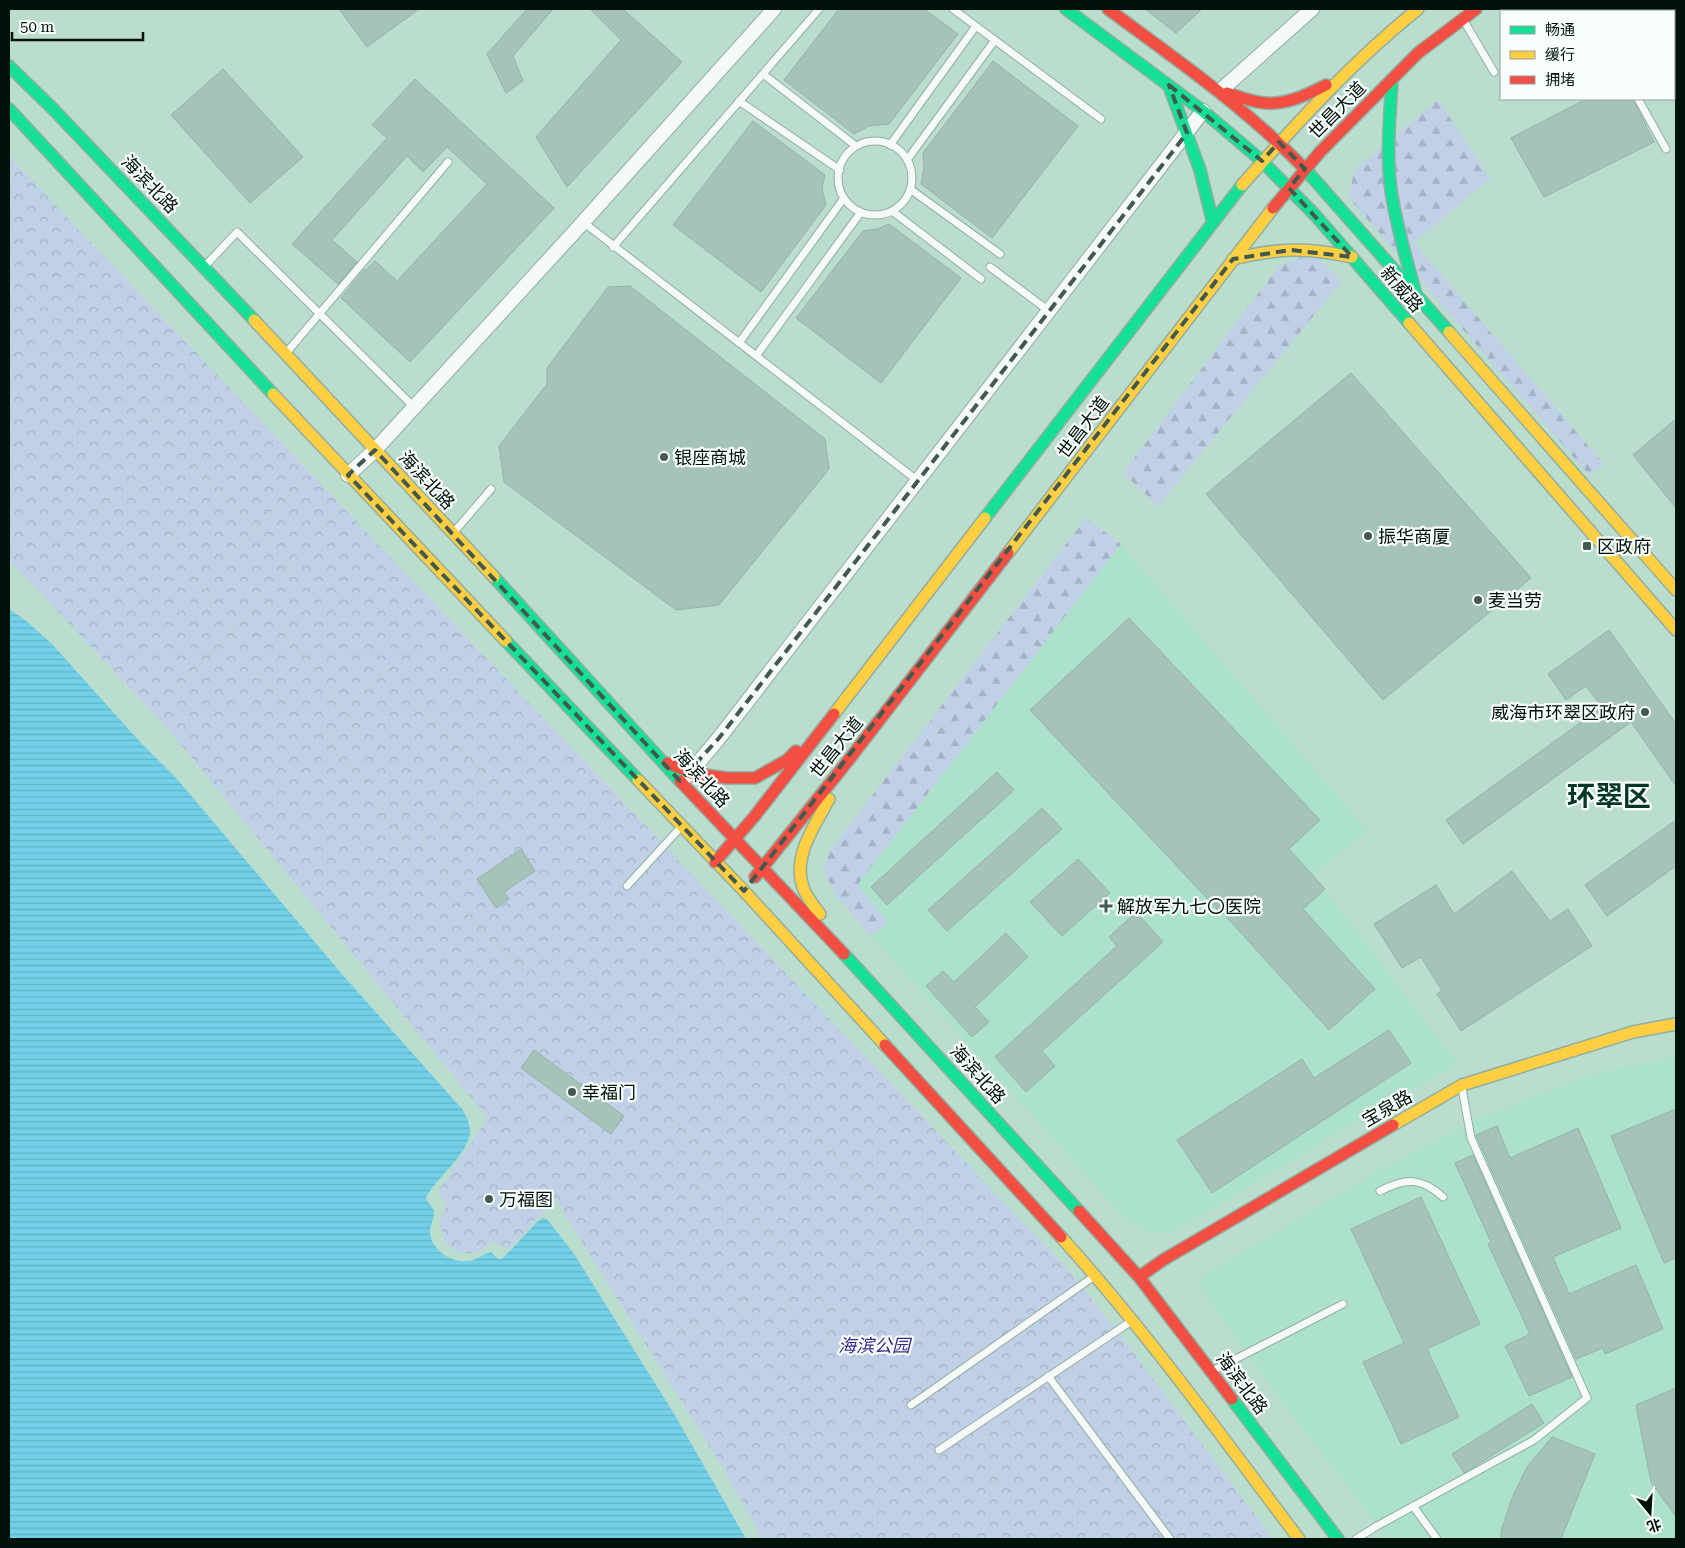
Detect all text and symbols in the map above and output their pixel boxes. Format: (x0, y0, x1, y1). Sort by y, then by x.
scale bar (12, 10, 144, 42)
legend (1500, 10, 1675, 100)
text: 50 m (20, 18, 55, 36)
text: 畅通 (1545, 21, 1575, 39)
text: 缓行 (1545, 46, 1575, 64)
text: 拥堵 (1545, 71, 1575, 89)
street label: 世昌大道 (1304, 77, 1370, 143)
street label: 海滨北路 (117, 151, 183, 217)
street label: 新威路 (1376, 262, 1428, 316)
street label: 世昌大道 (1053, 392, 1113, 462)
street label: 海滨北路 (395, 447, 459, 513)
place label: 银座商城 (674, 447, 746, 468)
marker: 银座商城 (658, 451, 670, 463)
place label: 振华商厦 (1378, 526, 1450, 547)
marker: 振华商厦 (1362, 530, 1374, 542)
place label: 区政府 (1597, 536, 1651, 557)
marker: 区政府 (1581, 540, 1593, 552)
place label: 麦当劳 (1488, 590, 1542, 611)
marker: 麦当劳 (1472, 594, 1484, 606)
place label: 威海市环翠区政府 (1491, 702, 1635, 723)
marker: 威海市环翠区政府 (1639, 706, 1651, 718)
street label: 世昌大道 (805, 712, 867, 782)
street label: 海滨北路 (670, 745, 734, 811)
district label: 环翠区 (1567, 780, 1651, 813)
place label: 解放军九七〇医院 (1117, 896, 1261, 917)
marker: 解放军九七〇医院 (1099, 899, 1113, 913)
street label: 海滨北路 (946, 1040, 1010, 1108)
place label: 幸福门 (582, 1082, 636, 1103)
street label: 宝泉路 (1358, 1085, 1416, 1131)
marker: 幸福门 (566, 1086, 578, 1098)
place label: 万福图 (499, 1189, 553, 1210)
marker: 万福图 (483, 1193, 495, 1205)
park label: 海滨公园 (838, 1335, 913, 1356)
street label: 海滨北路 (1212, 1348, 1272, 1418)
north arrow (1625, 1488, 1675, 1538)
text: 北 (1645, 1516, 1663, 1535)

